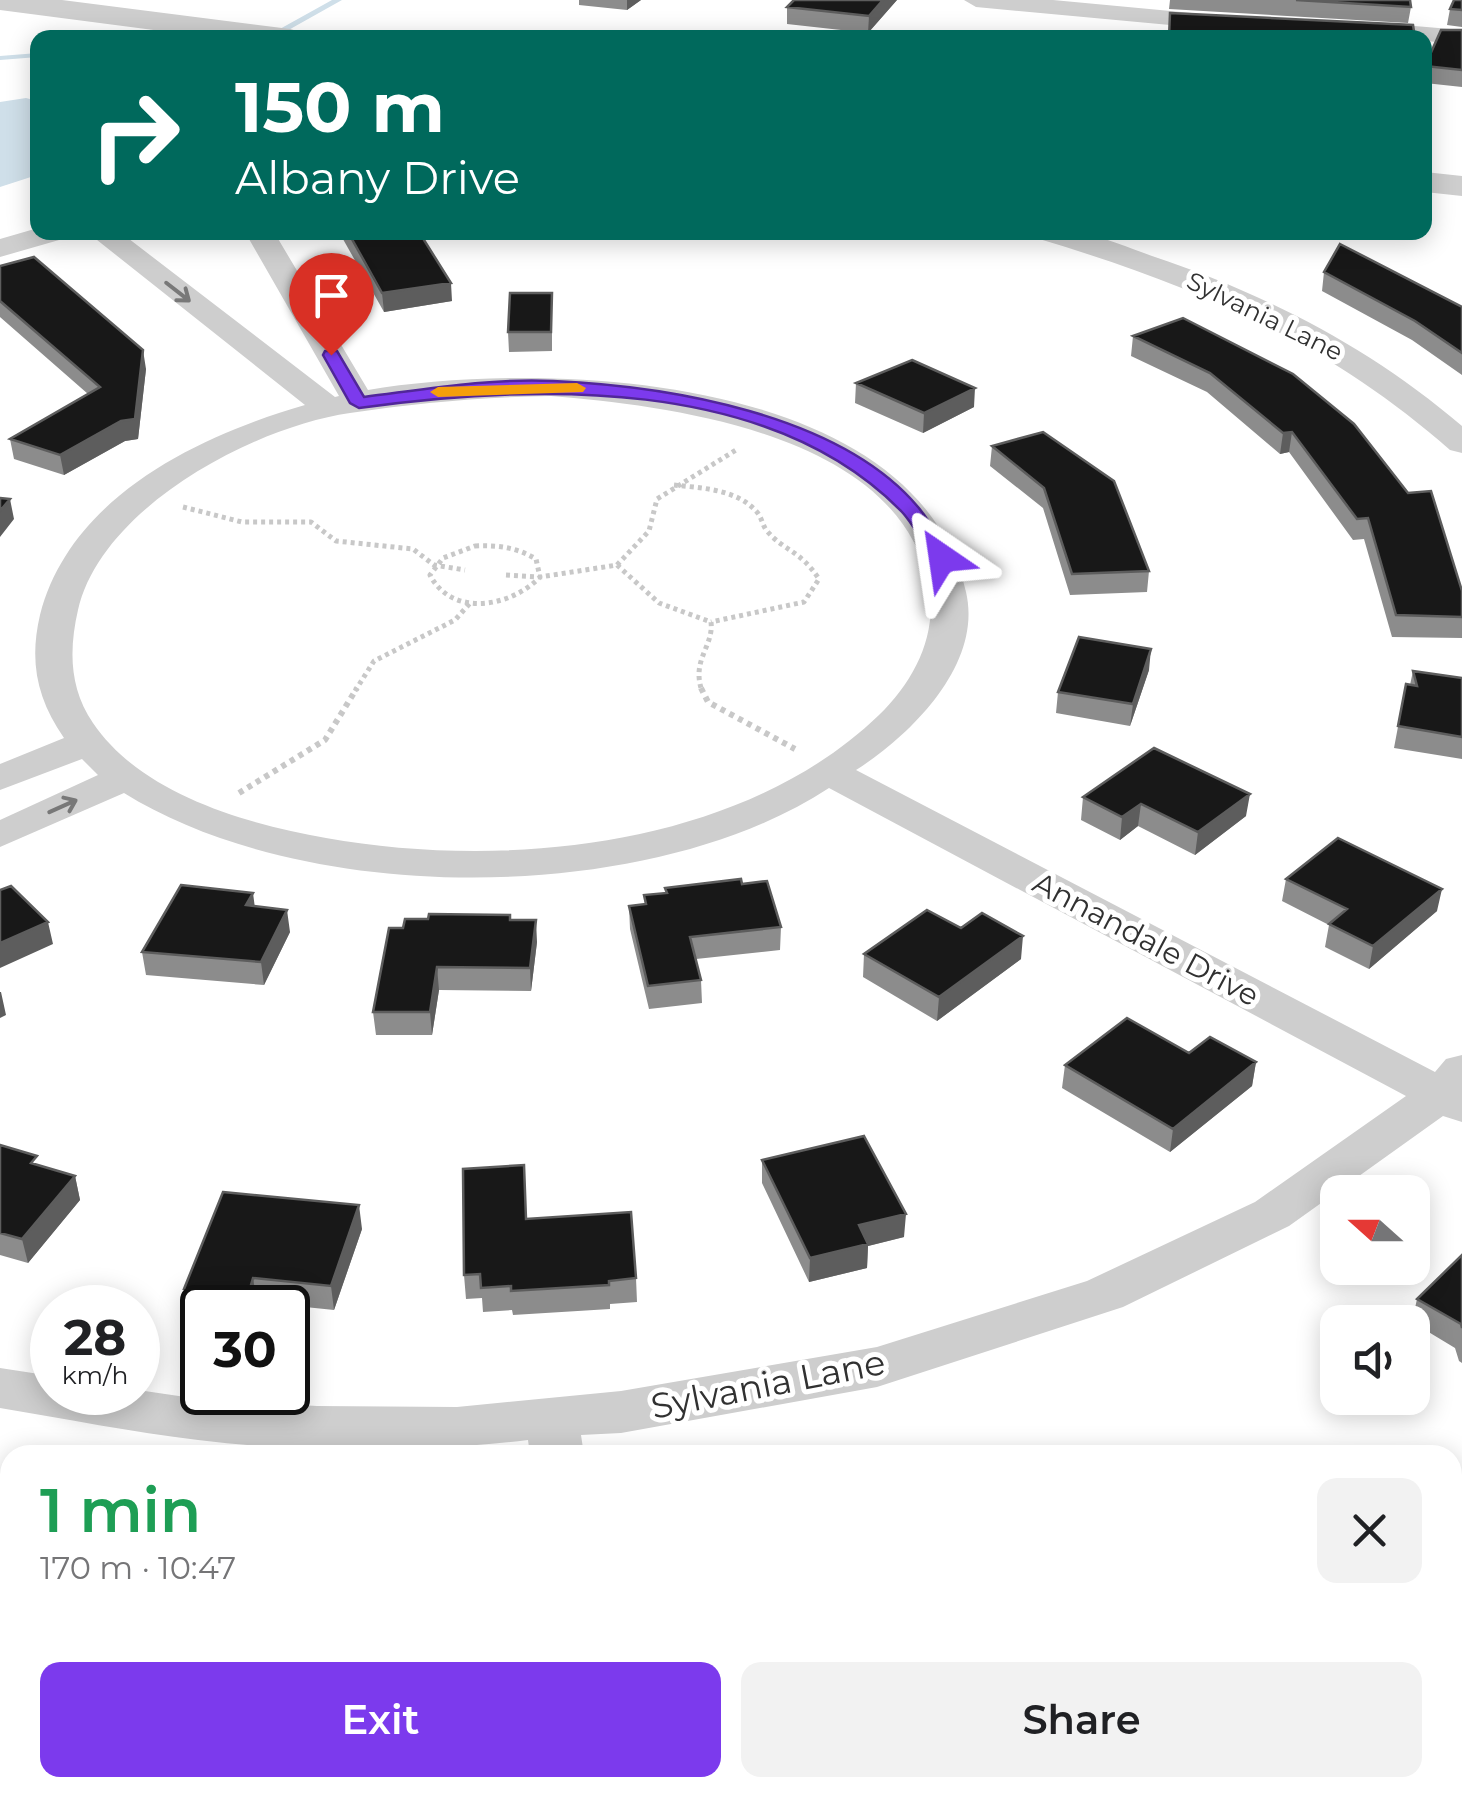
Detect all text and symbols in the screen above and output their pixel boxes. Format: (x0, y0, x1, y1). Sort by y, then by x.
text: 150 m (235, 64, 445, 150)
icon: right (70, 70, 200, 200)
text: Albany Drive (235, 150, 520, 205)
pin (289, 253, 374, 356)
street label: Sylvania Lane (1182, 265, 1348, 367)
icon: arrive (304, 268, 359, 323)
one-way arrow (164, 281, 191, 302)
position arrow (890, 506, 994, 610)
one-way arrow (47, 796, 78, 814)
street label: Annandale Drive (1027, 864, 1265, 1014)
north arrow (1320, 1175, 1430, 1285)
map controls (1320, 1175, 1430, 1415)
speed limit sign: 30 (180, 1285, 310, 1415)
button: sound (1320, 1305, 1430, 1415)
text: 28 (64, 1307, 126, 1368)
street label: Sylvania Lane (647, 1340, 889, 1428)
text: km/h (62, 1360, 128, 1390)
text: 1 min (40, 1474, 201, 1547)
button: close (1317, 1478, 1422, 1583)
text: 170 m · 10:47 (40, 1548, 236, 1587)
button: Exit (40, 1662, 721, 1777)
button: Share (741, 1662, 1422, 1777)

